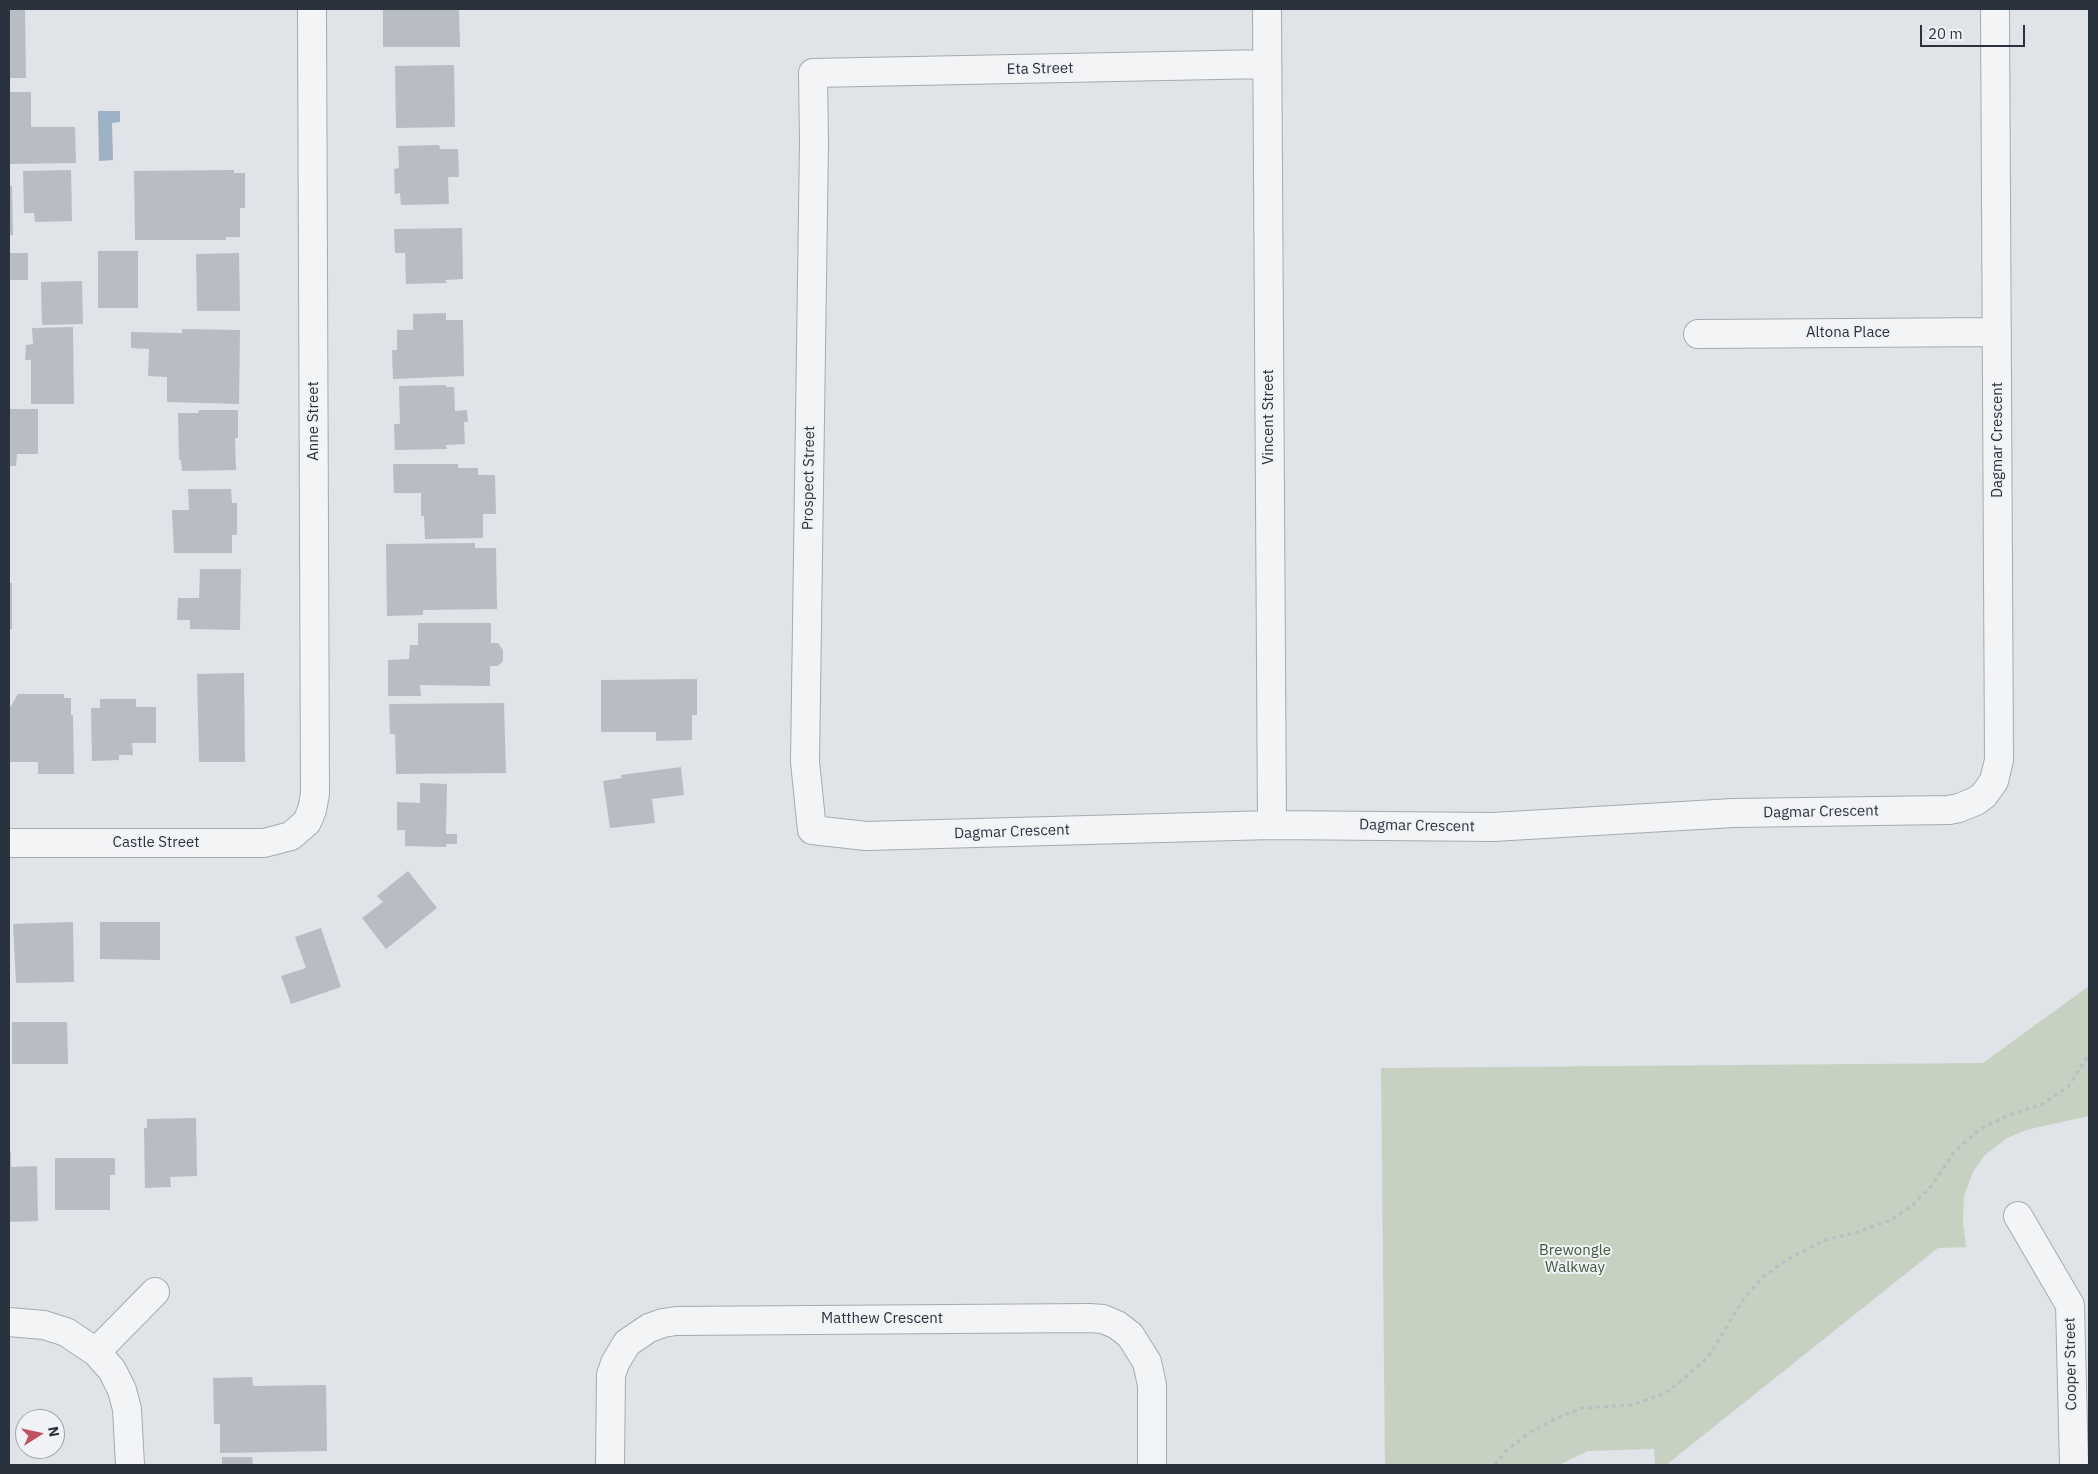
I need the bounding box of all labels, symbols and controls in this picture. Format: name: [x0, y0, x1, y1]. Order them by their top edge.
scale bar: [1923, 15, 2028, 47]
text: 20 m: [1928, 24, 1963, 43]
street label: Eta Street: [1006, 59, 1074, 79]
street label: Altona Place: [1806, 324, 1890, 342]
street label: Vincent Street: [1260, 369, 1278, 465]
street label: Anne Street: [305, 381, 323, 461]
street label: Dagmar Crescent: [1989, 382, 2007, 498]
street label: Prospect Street: [799, 426, 819, 530]
street label: Dagmar Crescent: [1763, 802, 1879, 822]
street label: Dagmar Crescent: [1359, 816, 1475, 836]
street label: Dagmar Crescent: [954, 821, 1070, 843]
street label: Castle Street: [113, 834, 199, 852]
park label: Brewongle Walkway: [1539, 1242, 1611, 1277]
street label: Matthew Crescent: [821, 1310, 943, 1328]
street label: Cooper Street: [2061, 1317, 2081, 1411]
north arrow: [15, 1409, 65, 1459]
text: N: [44, 1425, 64, 1438]

